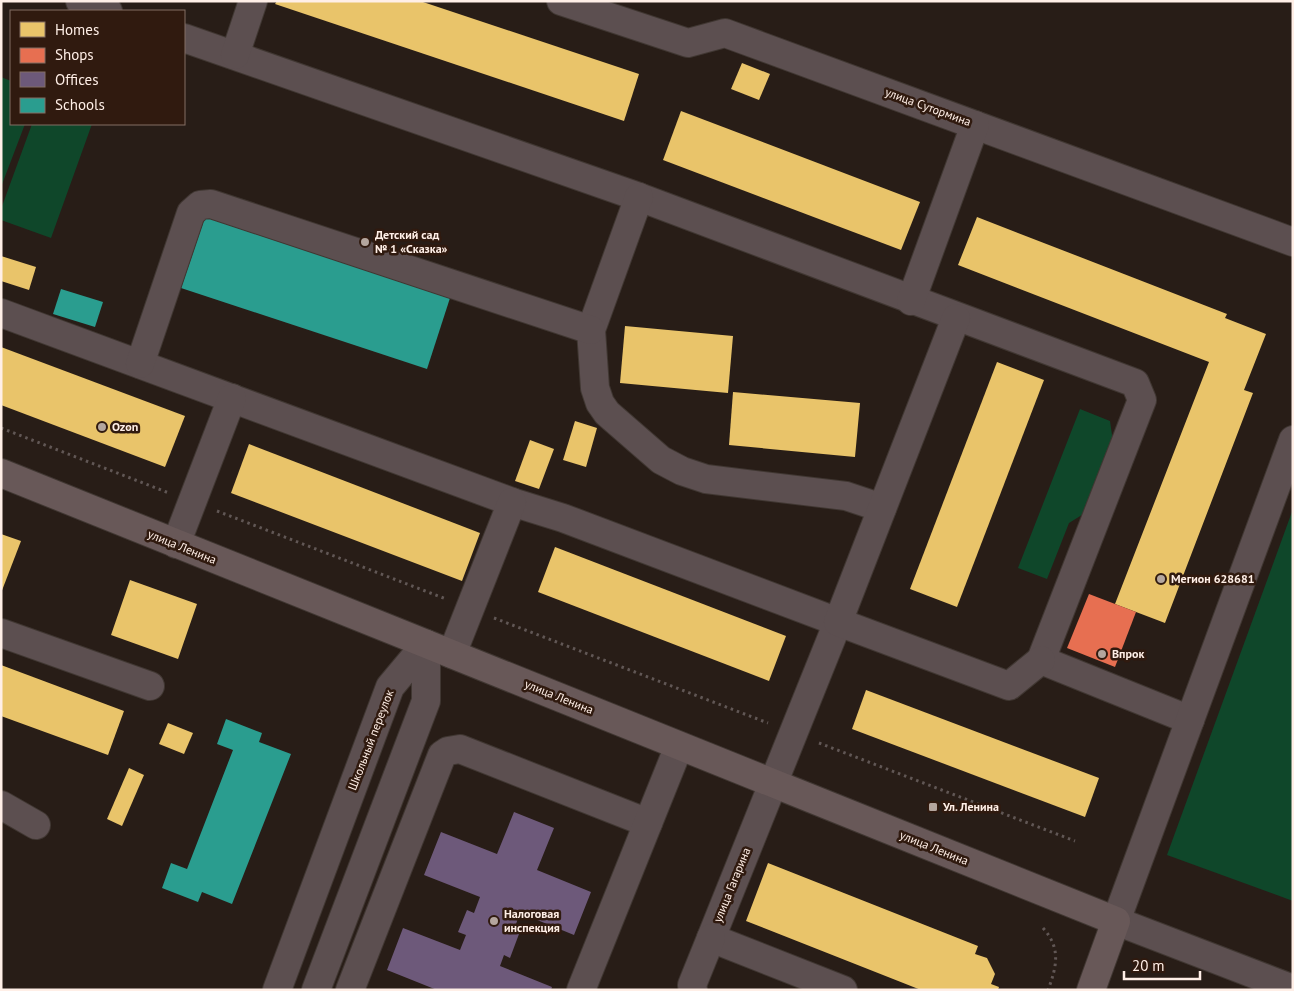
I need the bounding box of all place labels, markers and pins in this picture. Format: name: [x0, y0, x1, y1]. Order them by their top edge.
place label: Детский сад № 1 «Сказка»: [375, 227, 448, 256]
marker: Детский сад № 1 «Сказка»: [359, 236, 371, 248]
place label: Ozon: [112, 419, 138, 434]
marker: Ozon: [96, 421, 108, 433]
place label: Мегион 628681: [1171, 571, 1255, 586]
marker: Мегион 628681: [1155, 573, 1167, 585]
place label: Впрок: [1112, 646, 1144, 661]
marker: Впрок: [1096, 648, 1108, 660]
place label: Ул. Ленина: [942, 799, 999, 814]
marker: Ул. Ленина: [927, 801, 939, 813]
place label: Налоговая инспекция: [504, 906, 560, 935]
marker: Налоговая инспекция: [488, 915, 500, 927]

